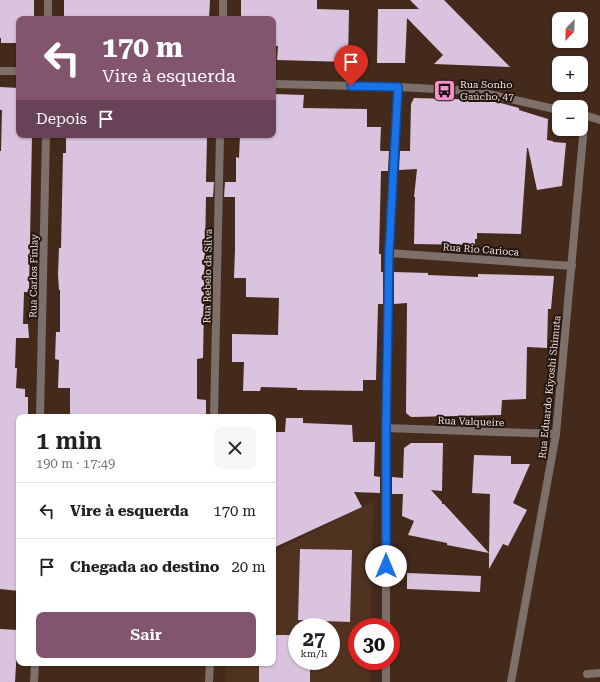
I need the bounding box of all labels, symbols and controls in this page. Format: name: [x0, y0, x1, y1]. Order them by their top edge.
north arrow: [552, 12, 588, 48]
map controls: [552, 12, 588, 136]
text: 170 m: [102, 31, 183, 64]
icon: left: [36, 32, 88, 84]
pin: [334, 45, 368, 86]
icon: arrive: [340, 51, 362, 73]
button: +: [552, 56, 588, 92]
text: Vire à esquerda: [102, 65, 236, 86]
bus stop icon: Rua Sonho Gaúcho, 47: [431, 77, 457, 103]
place label: Rua Sonho Gaúcho, 47: [460, 79, 514, 102]
button: −: [552, 100, 588, 136]
icon: arrive: [95, 108, 117, 130]
text: Depois: [36, 110, 87, 128]
street label: Rua Rebelo da Silva: [201, 228, 214, 323]
street label: Rua Carlos Finlay: [27, 234, 40, 318]
street label: Rua Rio Carioca: [442, 241, 520, 258]
street label: Rua Eduardo Kiyoshi Shimuta: [536, 314, 563, 459]
street label: Rua Valqueire: [438, 415, 505, 428]
text: 1 min: [36, 427, 102, 455]
button: close: [214, 427, 256, 469]
text: 190 m · 17:49: [36, 456, 115, 471]
icon: left: [36, 500, 58, 522]
text: Vire à esquerda: [70, 502, 189, 520]
text: 170 m: [213, 502, 256, 520]
position arrow: [365, 545, 407, 587]
icon: arrive: [36, 556, 58, 578]
text: Chegada ao destino: [70, 558, 219, 576]
text: 20 m: [231, 558, 266, 576]
button: Sair: [36, 612, 256, 658]
speed limit sign: 30: [348, 618, 400, 670]
text: 27: [303, 627, 325, 651]
text: km/h: [301, 648, 327, 659]

